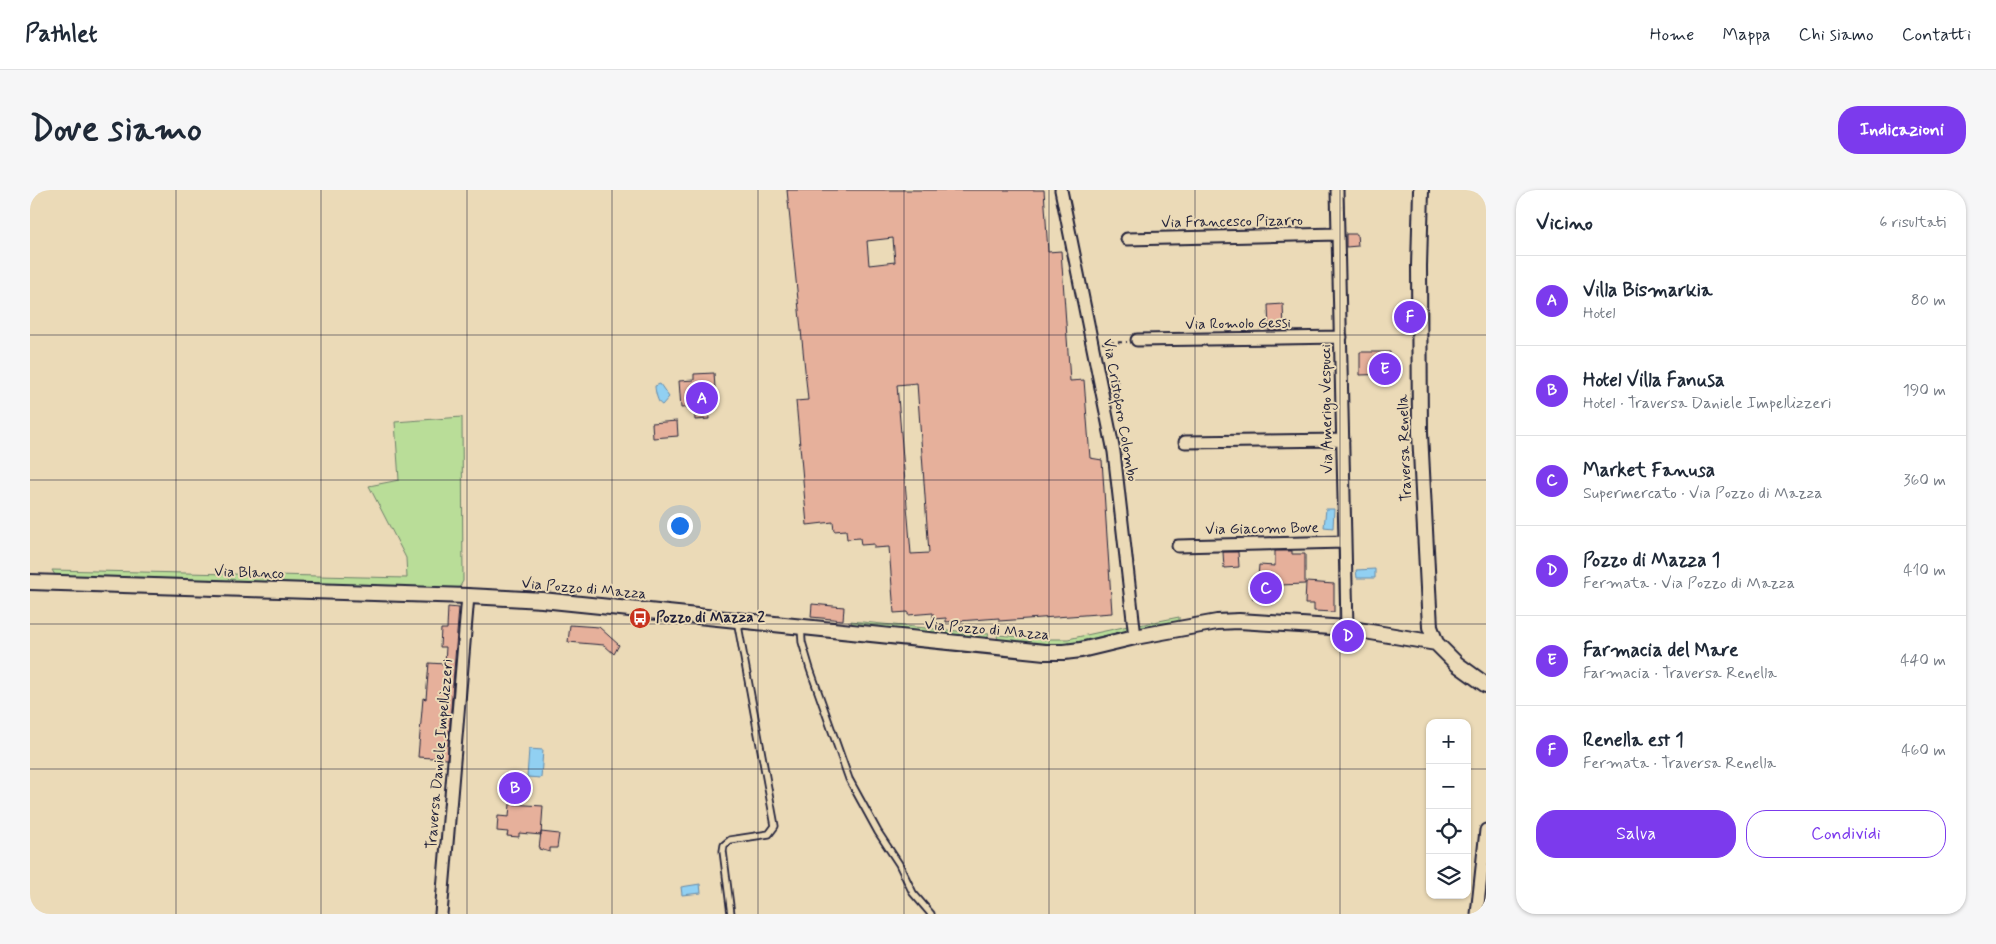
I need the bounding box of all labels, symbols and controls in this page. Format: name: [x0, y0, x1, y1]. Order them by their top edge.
text: Pathlet: [25, 19, 97, 50]
text: Home: [1650, 23, 1694, 47]
text: Mappa: [1722, 23, 1771, 47]
text: Chi siamo: [1799, 23, 1874, 47]
text: Contatti: [1902, 23, 1971, 47]
button: Indicazioni: [1838, 106, 1966, 154]
text: Dove siamo: [30, 107, 202, 153]
text: Vicino: [1536, 209, 1593, 237]
street label: Via Francesco Pizarro: [1161, 211, 1303, 233]
text: 6 risultati: [1879, 212, 1946, 233]
text: Villa Bismarkia: [1583, 278, 1712, 303]
text: A: [1547, 290, 1557, 311]
text: 80 m: [1911, 290, 1946, 311]
pin: F: [1394, 298, 1426, 336]
text: Hotel: [1583, 303, 1616, 324]
street label: Via Romolo Gessi: [1185, 313, 1291, 335]
street label: Via Cristoforo Colombo: [1096, 337, 1142, 483]
street label: Via Amerigo Vespucci: [1316, 344, 1339, 474]
pin: E: [1369, 350, 1401, 388]
text: Hotel Villa Fanusa: [1583, 368, 1725, 393]
pin: A: [686, 379, 718, 417]
text: B: [1547, 380, 1557, 401]
text: 190 m: [1903, 380, 1946, 401]
street label: Traversa Renella: [1393, 393, 1417, 502]
text: Hotel · Traversa Daniele Impellizzeri: [1583, 393, 1831, 414]
text: Market Fanusa: [1583, 458, 1715, 483]
text: C: [1546, 470, 1558, 491]
text: 360 m: [1903, 470, 1946, 491]
text: Supermercato · Via Pozzo di Mazza: [1583, 483, 1823, 504]
your location: [667, 513, 693, 539]
street label: Via Giacomo Bove: [1205, 518, 1319, 540]
text: Pozzo di Mazza 1: [1583, 548, 1720, 573]
text: D: [1546, 560, 1558, 581]
text: 410 m: [1903, 560, 1946, 581]
street label: Via Blanco: [214, 562, 284, 584]
pin: C: [1250, 569, 1282, 607]
text: Fermata · Via Pozzo di Mazza: [1583, 573, 1795, 594]
street label: Via Pozzo di Mazza: [521, 574, 648, 604]
bus stop icon: Pozzo di Mazza 2: [628, 606, 652, 630]
place label: Pozzo di Mazza 2: [656, 608, 766, 628]
street label: Via Pozzo di Mazza: [924, 615, 1051, 645]
pin: D: [1332, 617, 1364, 655]
text: Farmacia del Mare: [1583, 638, 1738, 663]
text: E: [1547, 650, 1557, 671]
text: 440 m: [1900, 650, 1946, 671]
street label: Traversa Daniele Impellizzeri: [422, 658, 458, 850]
text: Farmacia · Traversa Renella: [1583, 663, 1777, 684]
map controls: [1426, 719, 1471, 899]
button: +: [1426, 719, 1471, 764]
text: Renella est 1: [1583, 728, 1684, 753]
text: F: [1548, 740, 1556, 761]
text: 460 m: [1901, 740, 1946, 761]
text: Fermata · Traversa Renella: [1583, 753, 1776, 774]
button: −: [1426, 764, 1471, 809]
pin: B: [499, 769, 531, 807]
button: locate: [1426, 809, 1471, 854]
button: Salva: [1536, 810, 1736, 858]
button: Condividi: [1746, 810, 1946, 858]
button: layers: [1426, 854, 1471, 899]

